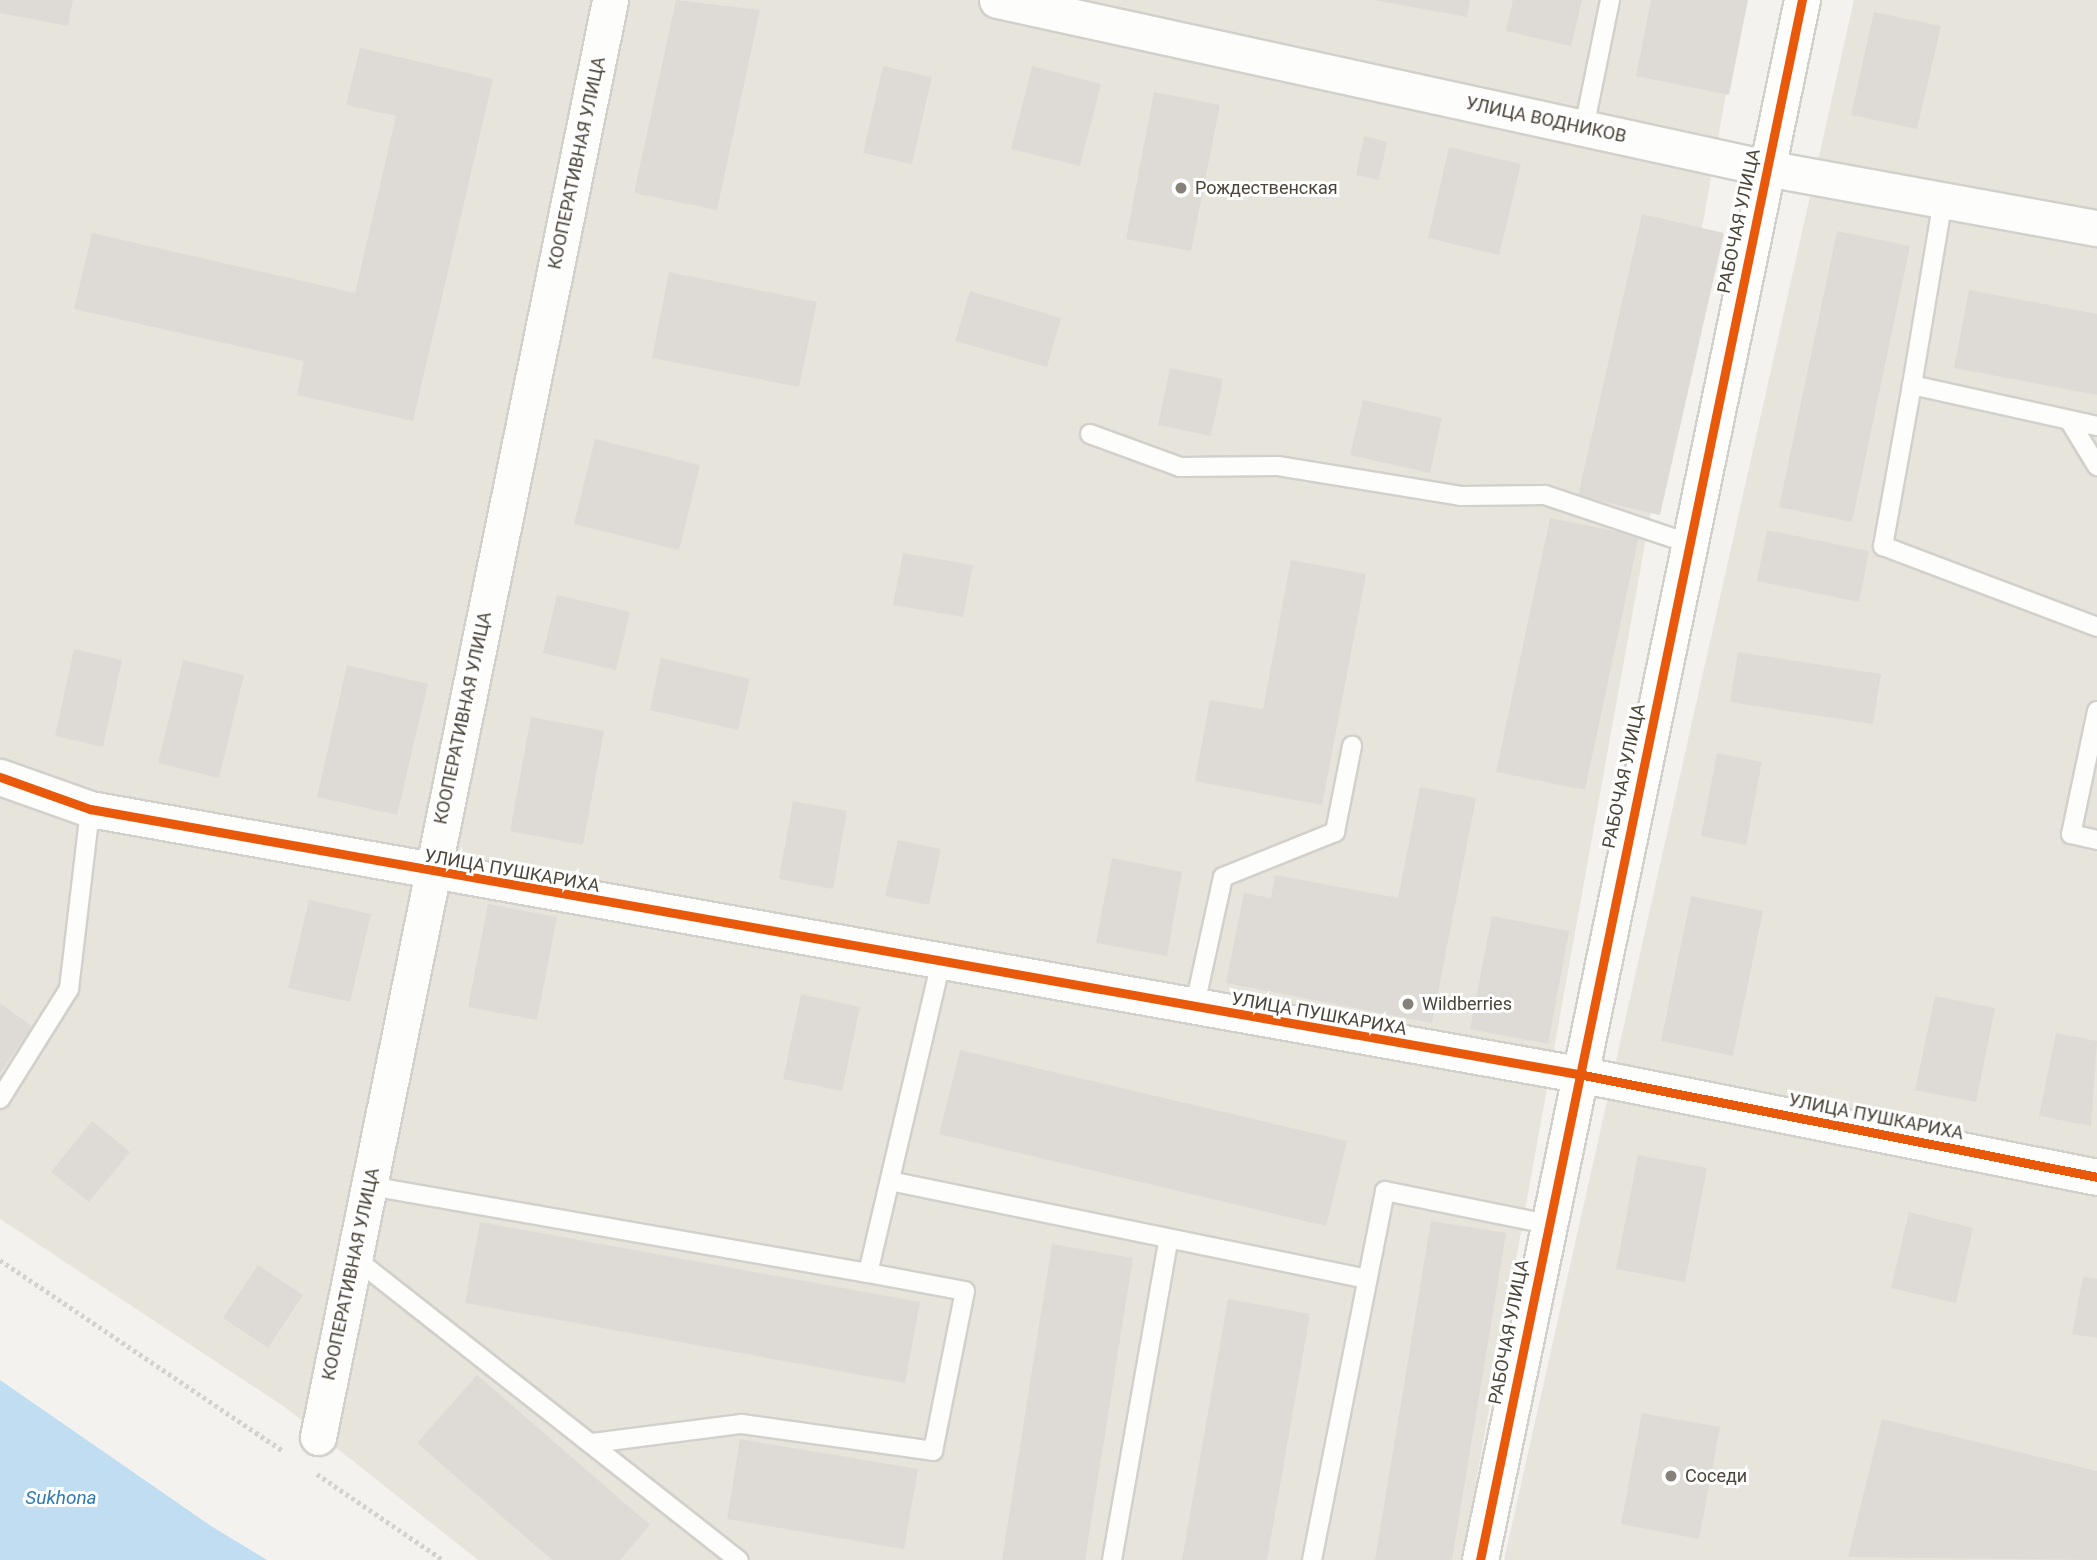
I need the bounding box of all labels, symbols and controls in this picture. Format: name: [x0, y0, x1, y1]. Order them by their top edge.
street label: КООПЕРАТИВНАЯ УЛИЦА: [544, 55, 610, 271]
street label: УЛИЦА ВОДНИКОВ: [1464, 92, 1628, 148]
street label: РАБОЧАЯ УЛИЦА: [1713, 147, 1765, 295]
place label: Рождественская: [1195, 177, 1338, 199]
marker: Рождественская: [1173, 180, 1189, 196]
street label: КООПЕРАТИВНАЯ УЛИЦА: [430, 610, 496, 826]
street label: РАБОЧАЯ УЛИЦА: [1598, 702, 1650, 850]
street label: УЛИЦА ПУШКАРИХА: [423, 845, 601, 897]
street label: УЛИЦА ПУШКАРИХА: [1230, 988, 1408, 1040]
place label: Wildberries: [1422, 993, 1512, 1015]
marker: Wildberries: [1400, 996, 1416, 1012]
street label: УЛИЦА ПУШКАРИХА: [1787, 1089, 1965, 1145]
street label: КООПЕРАТИВНАЯ УЛИЦА: [318, 1166, 384, 1382]
street label: РАБОЧАЯ УЛИЦА: [1484, 1258, 1534, 1406]
place label: Соседи: [1685, 1465, 1747, 1487]
marker: Соседи: [1663, 1468, 1679, 1484]
water label: Sukhona: [25, 1487, 97, 1509]

